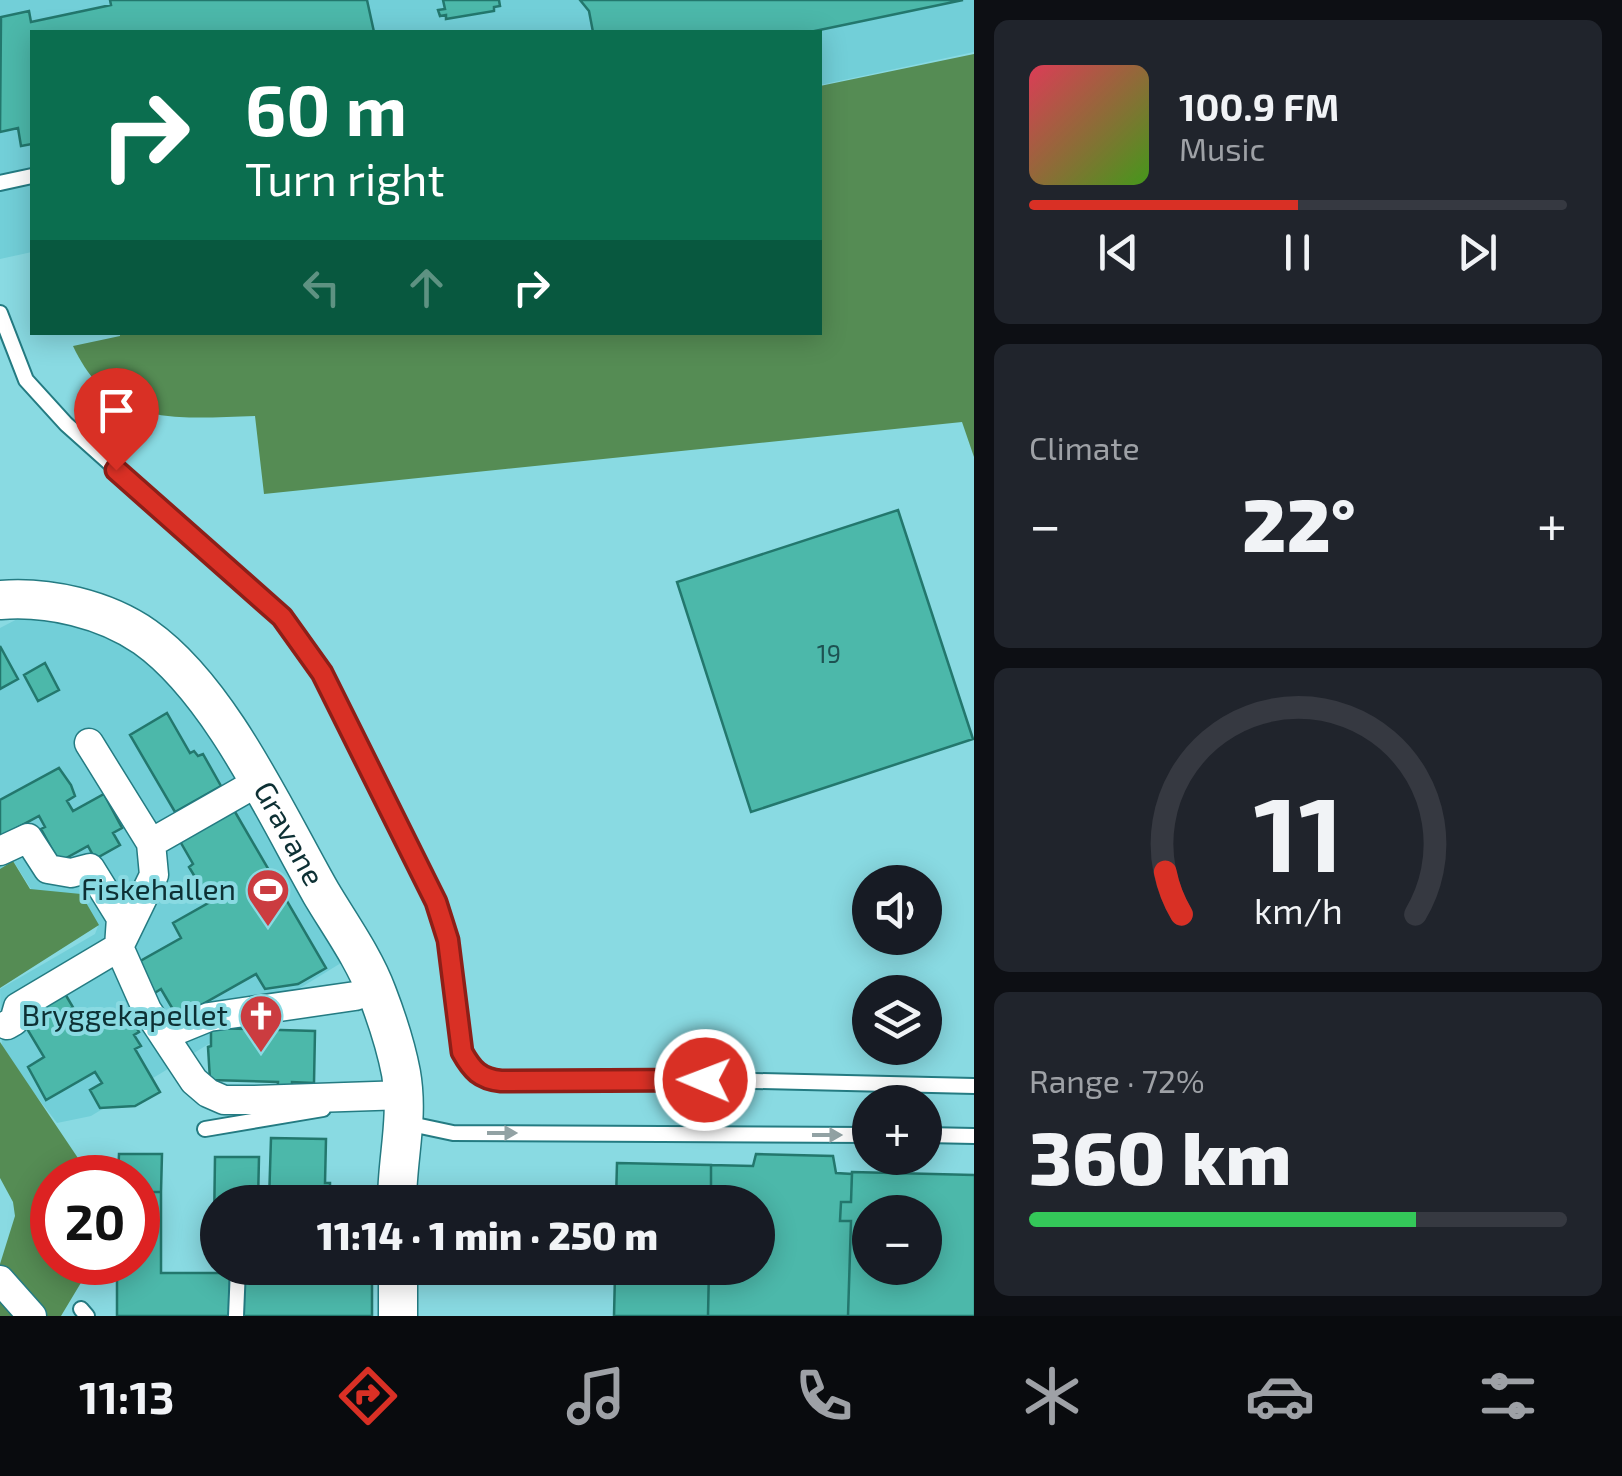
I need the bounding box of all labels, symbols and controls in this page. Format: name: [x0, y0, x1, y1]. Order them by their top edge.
text: 60 m: [245, 66, 407, 150]
icon: right: [80, 70, 210, 200]
text: 100.9 FM: [1179, 83, 1339, 129]
text: Music: [1179, 129, 1265, 167]
text: Turn right: [245, 151, 445, 205]
icon: previous: [1091, 225, 1146, 280]
icon: pause: [1270, 225, 1325, 280]
icon: next: [1450, 225, 1505, 280]
icon: left: [294, 260, 349, 315]
icon: ahead: [399, 260, 454, 315]
icon: right: [504, 260, 559, 315]
pin: [74, 368, 159, 471]
icon: arrive: [89, 383, 144, 438]
text: Climate: [1029, 428, 1140, 466]
text: 22°: [1242, 477, 1356, 567]
text: −: [1029, 490, 1061, 556]
text: +: [1537, 490, 1567, 556]
house number: 19: [817, 638, 841, 668]
text: 11: [1253, 768, 1343, 893]
street label: Gravane: [247, 774, 333, 891]
map controls: [852, 865, 942, 1285]
button: sound: [852, 865, 942, 955]
sports icon: Fiskehallen: [245, 867, 291, 928]
place label: Fiskehallen: [81, 870, 236, 906]
text: km/h: [1254, 888, 1342, 931]
button: layers: [852, 975, 942, 1065]
church icon: Bryggekapellet: [238, 993, 284, 1054]
place label: Bryggekapellet: [22, 996, 228, 1032]
position arrow: [653, 1028, 757, 1132]
text: Range · 72%: [1029, 1061, 1205, 1099]
button: +: [852, 1085, 942, 1175]
text: 360 km: [1029, 1110, 1292, 1200]
one-way arrow: [486, 1125, 518, 1141]
one-way arrow: [811, 1127, 843, 1143]
speed limit sign: 20: [30, 1155, 160, 1285]
button: −: [852, 1195, 942, 1285]
text: 11:14 · 1 min · 250 m: [317, 1212, 658, 1258]
icon: directions: [333, 1361, 403, 1431]
icon: music: [561, 1361, 631, 1431]
icon: phone: [789, 1361, 859, 1431]
icon: climate: [1017, 1361, 1087, 1431]
icon: car: [1245, 1361, 1315, 1431]
icon: filters: [1473, 1361, 1543, 1431]
text: 11:13: [79, 1369, 174, 1423]

